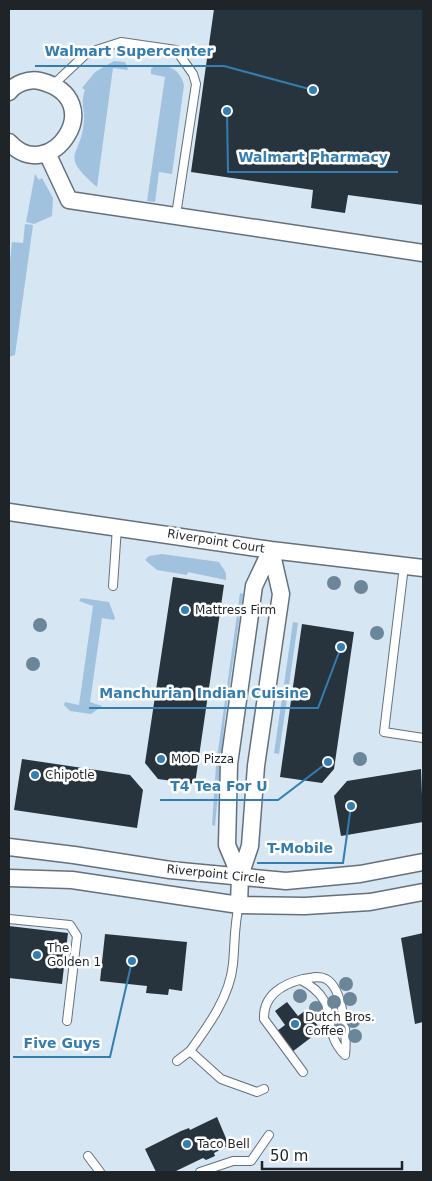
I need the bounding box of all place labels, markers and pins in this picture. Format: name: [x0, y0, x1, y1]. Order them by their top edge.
callout: Walmart Supercenter: [35, 37, 224, 66]
callout: Walmart Pharmacy: [228, 143, 398, 172]
place label: Mattress Firm: [195, 603, 276, 617]
marker: Mattress Firm: [179, 604, 191, 616]
callout: Manchurian Indian Cuisine: [89, 679, 318, 708]
place label: MOD Pizza: [171, 752, 234, 766]
marker: MOD Pizza: [155, 753, 167, 765]
place label: Chipotle: [45, 768, 95, 782]
marker: Chipotle: [29, 769, 41, 781]
callout: T4 Tea For U: [160, 771, 278, 800]
callout: T-Mobile: [257, 834, 343, 863]
place label: The Golden 1: [46, 941, 101, 969]
marker: The Golden 1: [31, 949, 43, 961]
place label: Dutch Bros. Coffee: [305, 1010, 375, 1038]
marker: Dutch Bros. Coffee: [289, 1018, 301, 1030]
callout: Five Guys: [13, 1028, 110, 1057]
place label: Taco Bell: [196, 1137, 250, 1151]
marker: Taco Bell: [181, 1138, 193, 1150]

